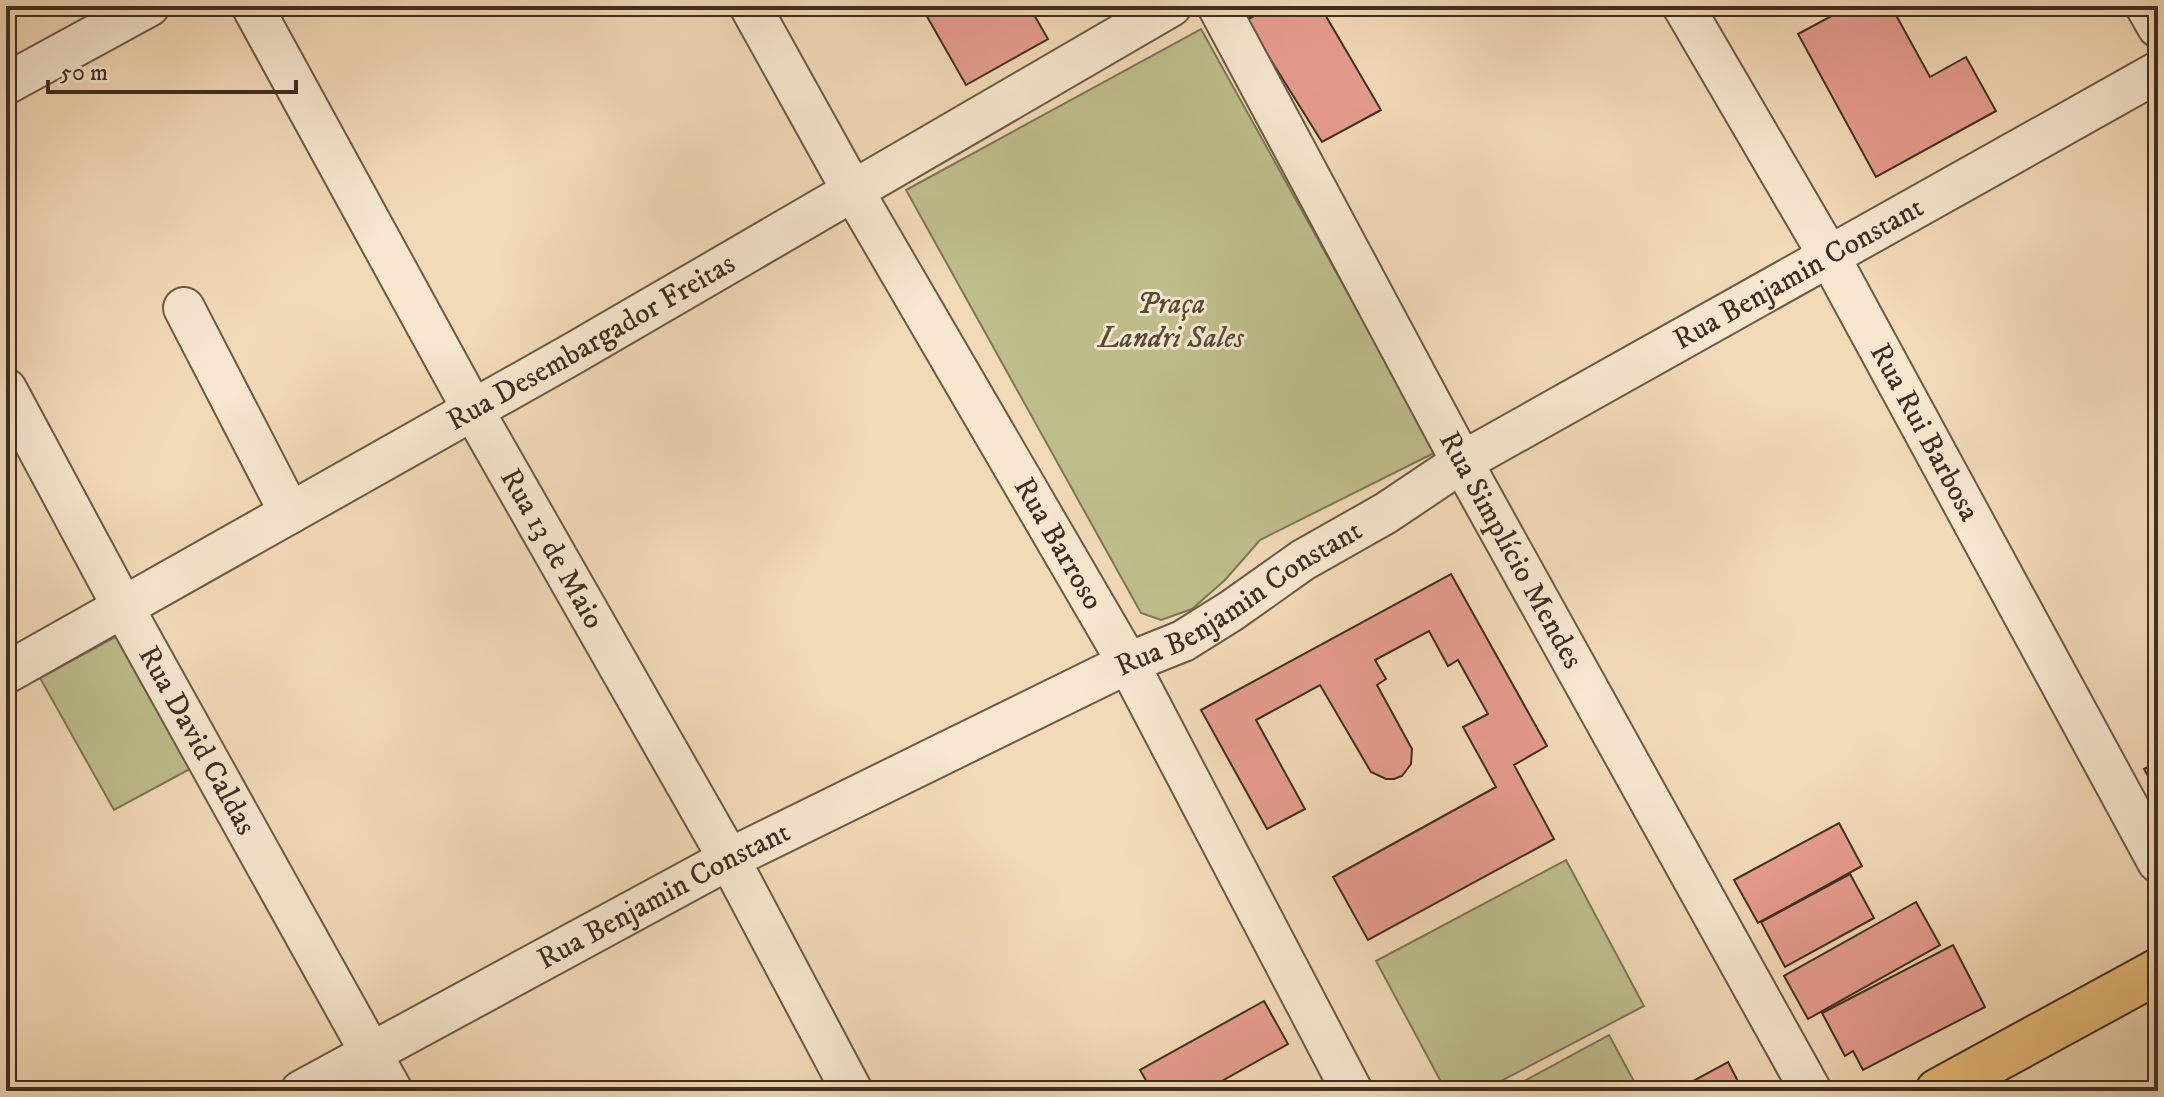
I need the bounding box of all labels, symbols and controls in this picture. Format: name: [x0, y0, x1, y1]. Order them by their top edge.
scale bar: [48, 44, 296, 94]
text: 50 m: [60, 58, 108, 88]
street label: Rua Benjamin Constant: [1667, 189, 1930, 358]
street label: Rua Desembargador Freitas: [440, 245, 742, 439]
park label: Praça Landri Sales: [1096, 286, 1245, 357]
street label: Rua Rui Barbosa: [1861, 337, 1988, 528]
street label: Rua Simplício Mendes: [1431, 425, 1591, 675]
street label: Rua 13 de Maio: [492, 462, 612, 635]
street label: Rua Barroso: [1006, 471, 1112, 617]
street label: Rua Benjamin Constant: [1109, 512, 1369, 685]
street label: Rua David Caldas: [130, 639, 264, 841]
street label: Rua Benjamin Constant: [531, 813, 796, 978]

